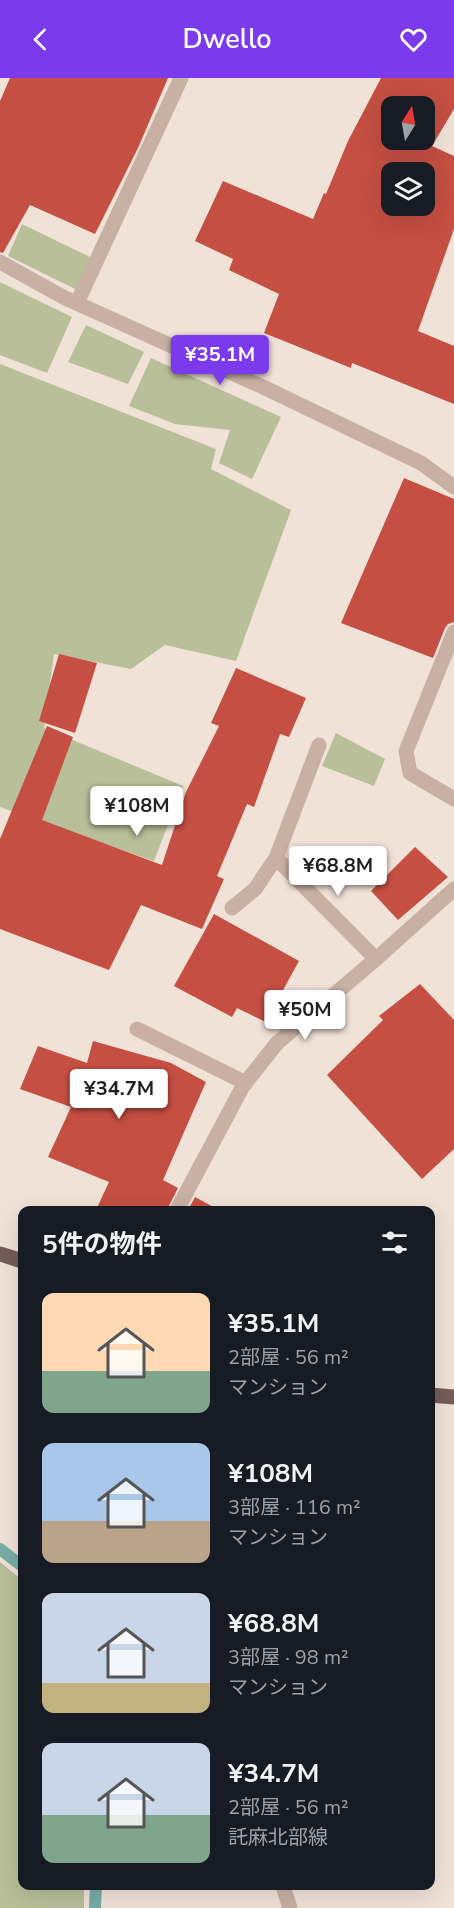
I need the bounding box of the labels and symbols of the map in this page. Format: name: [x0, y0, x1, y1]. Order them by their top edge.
north arrow: [381, 96, 435, 150]
pin: ¥35.1M: [171, 335, 269, 386]
pin: ¥108M: [95, 786, 179, 837]
pin: ¥68.8M: [289, 846, 387, 897]
pin: ¥50M: [269, 990, 341, 1041]
pin: ¥34.7M: [70, 1069, 168, 1120]

